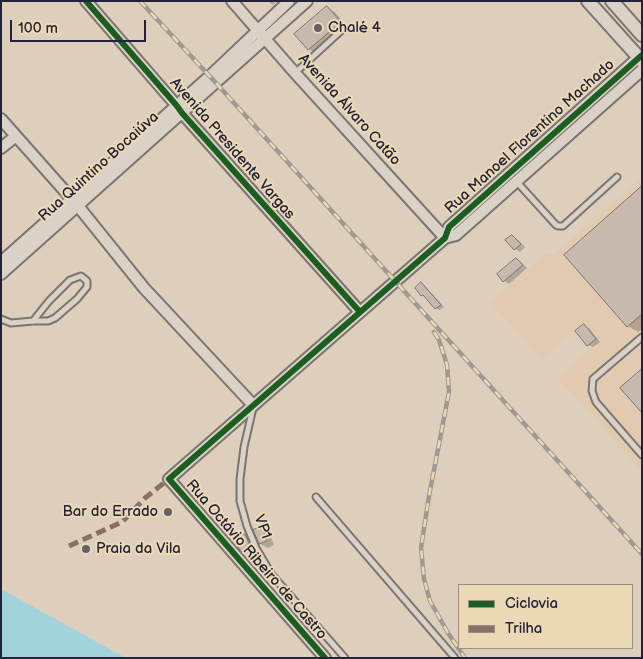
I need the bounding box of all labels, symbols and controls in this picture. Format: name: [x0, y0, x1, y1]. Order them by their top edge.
scale bar: [12, 10, 149, 42]
text: 100 m: [18, 19, 58, 38]
place label: Chalé 4: [328, 19, 381, 37]
marker: Chalé 4: [312, 22, 324, 34]
street label: Avenida Álvaro Catão: [294, 50, 404, 170]
street label: Rua Manoel Florentino Machado: [442, 56, 618, 218]
street label: Avenida Presidente Vargas: [166, 75, 298, 223]
street label: Rua Quintino Bocaiúva: [35, 108, 163, 226]
street label: Rua Octávio Ribeiro de Castro: [182, 476, 330, 644]
place label: Bar do Errado: [63, 503, 158, 521]
marker: Bar do Errado: [162, 506, 174, 518]
street label: VP1: [249, 512, 275, 542]
place label: Praia da Vila: [96, 540, 181, 558]
marker: Praia da Vila: [80, 543, 92, 555]
legend: [458, 584, 633, 649]
text: Ciclovia: [505, 594, 558, 613]
text: Trilha: [505, 619, 542, 638]

